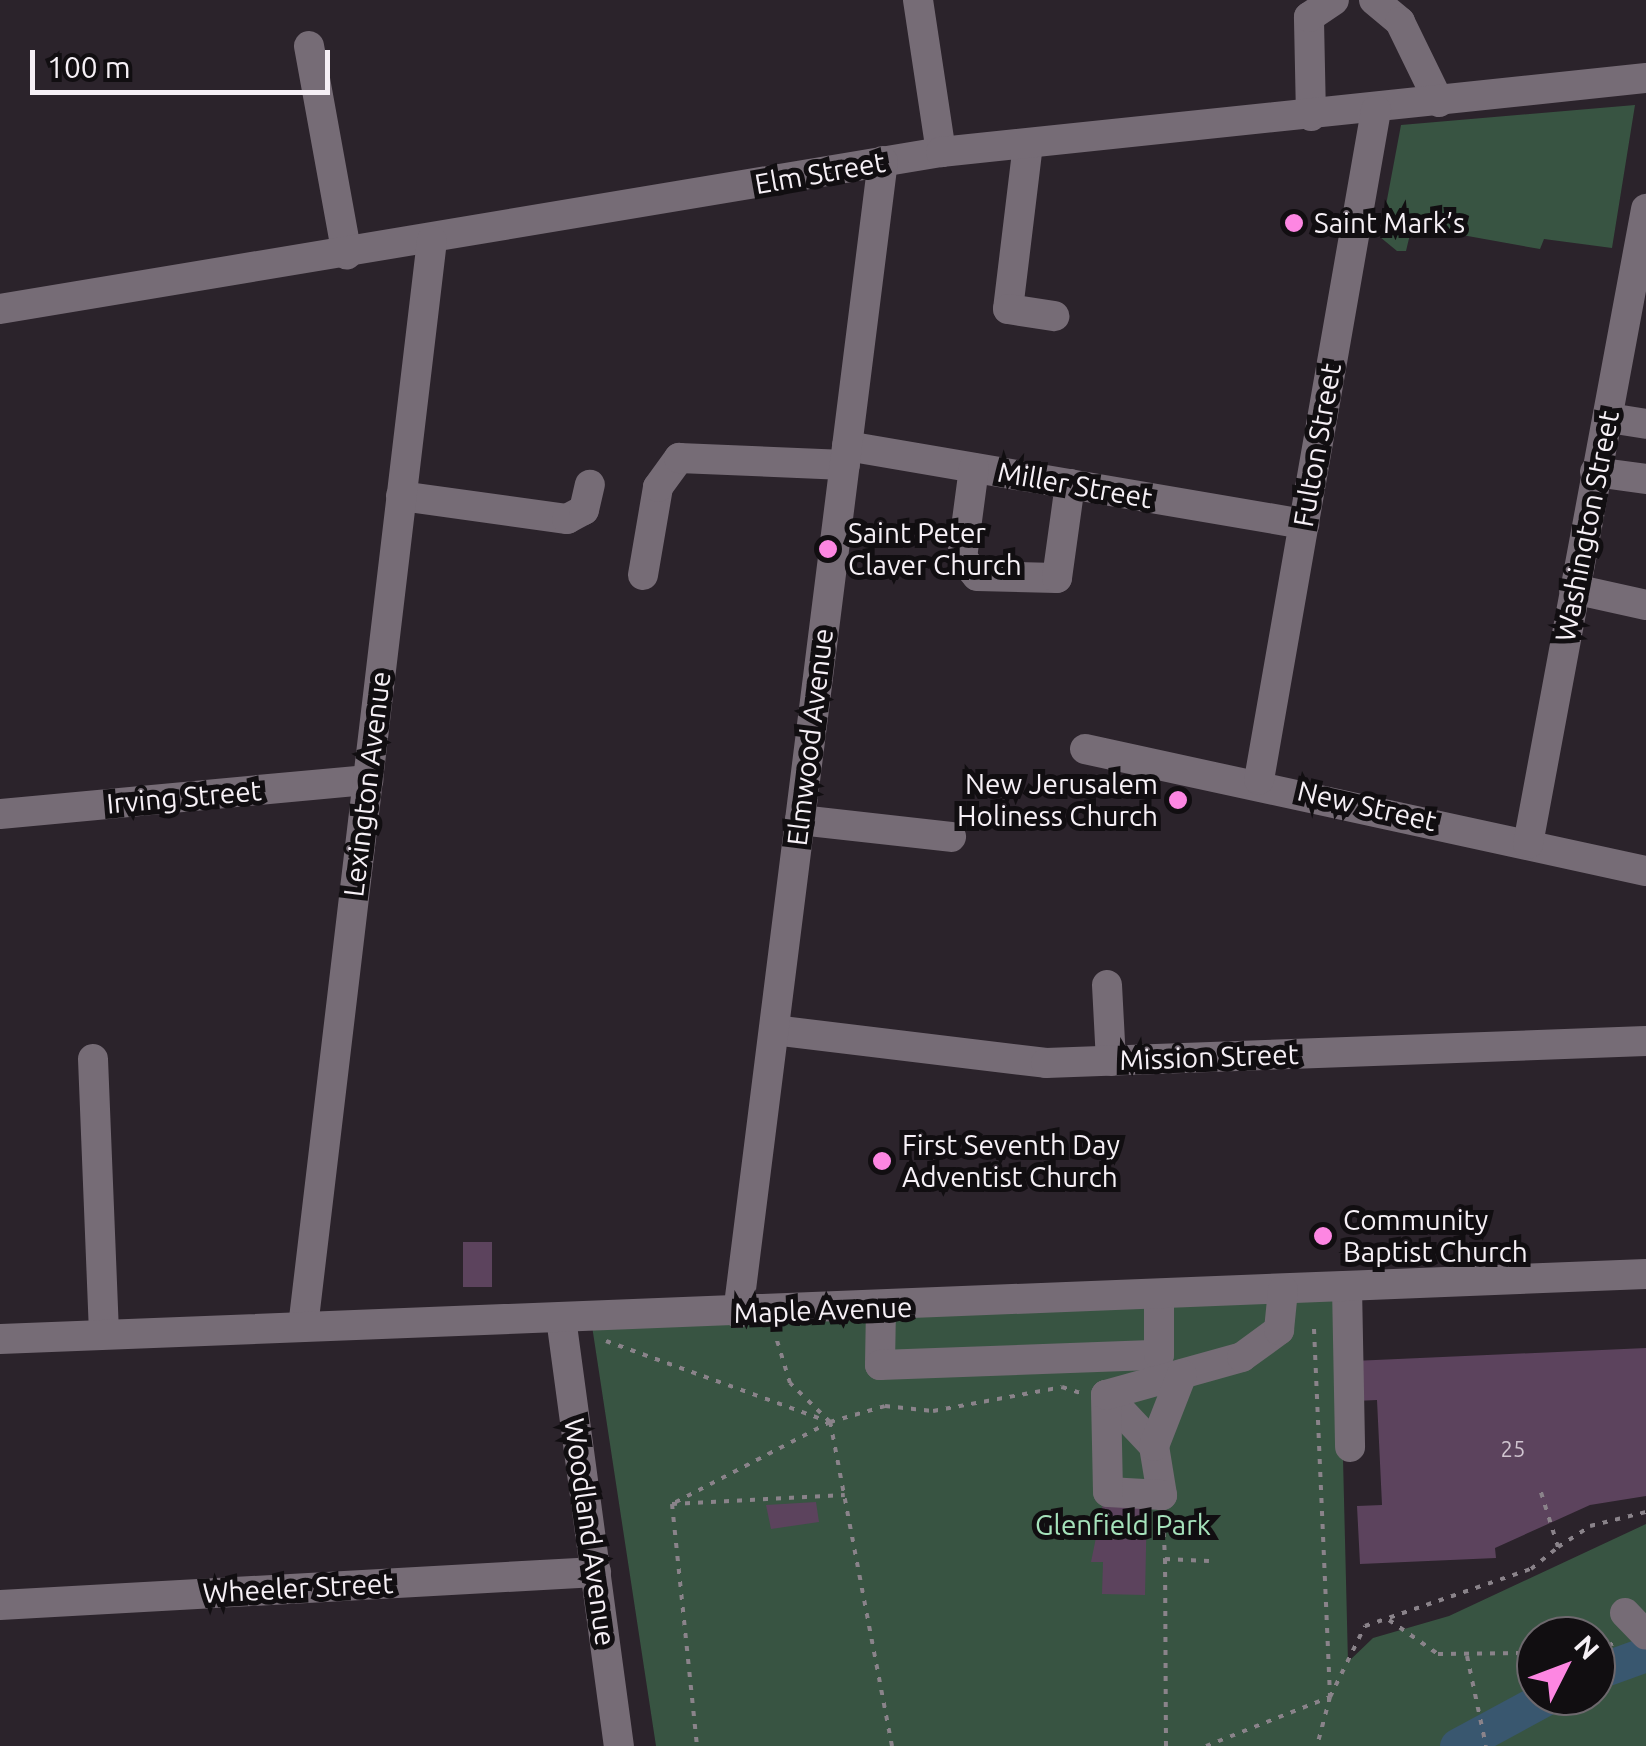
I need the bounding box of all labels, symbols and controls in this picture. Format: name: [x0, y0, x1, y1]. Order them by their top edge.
scale bar: [35, 30, 335, 92]
text: 100 m: [47, 50, 131, 84]
street label: Elm Street: [752, 145, 888, 201]
place label: Saint Mark’s: [1314, 206, 1465, 240]
marker: Saint Mark’s: [1283, 212, 1305, 234]
street label: Fulton Street: [1286, 361, 1348, 529]
street label: Washington Street: [1548, 408, 1626, 644]
street label: Miller Street: [995, 455, 1155, 515]
place label: Saint Peter Claver Church: [848, 516, 1022, 582]
marker: Saint Peter Claver Church: [817, 538, 839, 560]
street label: Elmwood Avenue: [780, 626, 840, 848]
street label: Lexington Avenue: [337, 669, 397, 899]
place label: New Jerusalem Holiness Church: [957, 767, 1158, 833]
street label: Irving Street: [105, 773, 263, 821]
street label: New Street: [1294, 774, 1440, 838]
marker: New Jerusalem Holiness Church: [1167, 789, 1189, 811]
street label: Mission Street: [1119, 1037, 1299, 1077]
place label: First Seventh Day Adventist Church: [902, 1128, 1120, 1194]
marker: First Seventh Day Adventist Church: [871, 1150, 893, 1172]
place label: Community Baptist Church: [1343, 1203, 1528, 1269]
marker: Community Baptist Church: [1312, 1225, 1334, 1247]
street label: Maple Avenue: [733, 1290, 913, 1330]
street label: Woodland Avenue: [557, 1416, 623, 1648]
house number: 25: [1501, 1436, 1525, 1462]
park label: Glenfield Park: [1035, 1508, 1211, 1542]
street label: Wheeler Street: [202, 1566, 394, 1610]
north arrow: [1516, 1616, 1616, 1716]
text: N: [1569, 1629, 1606, 1665]

